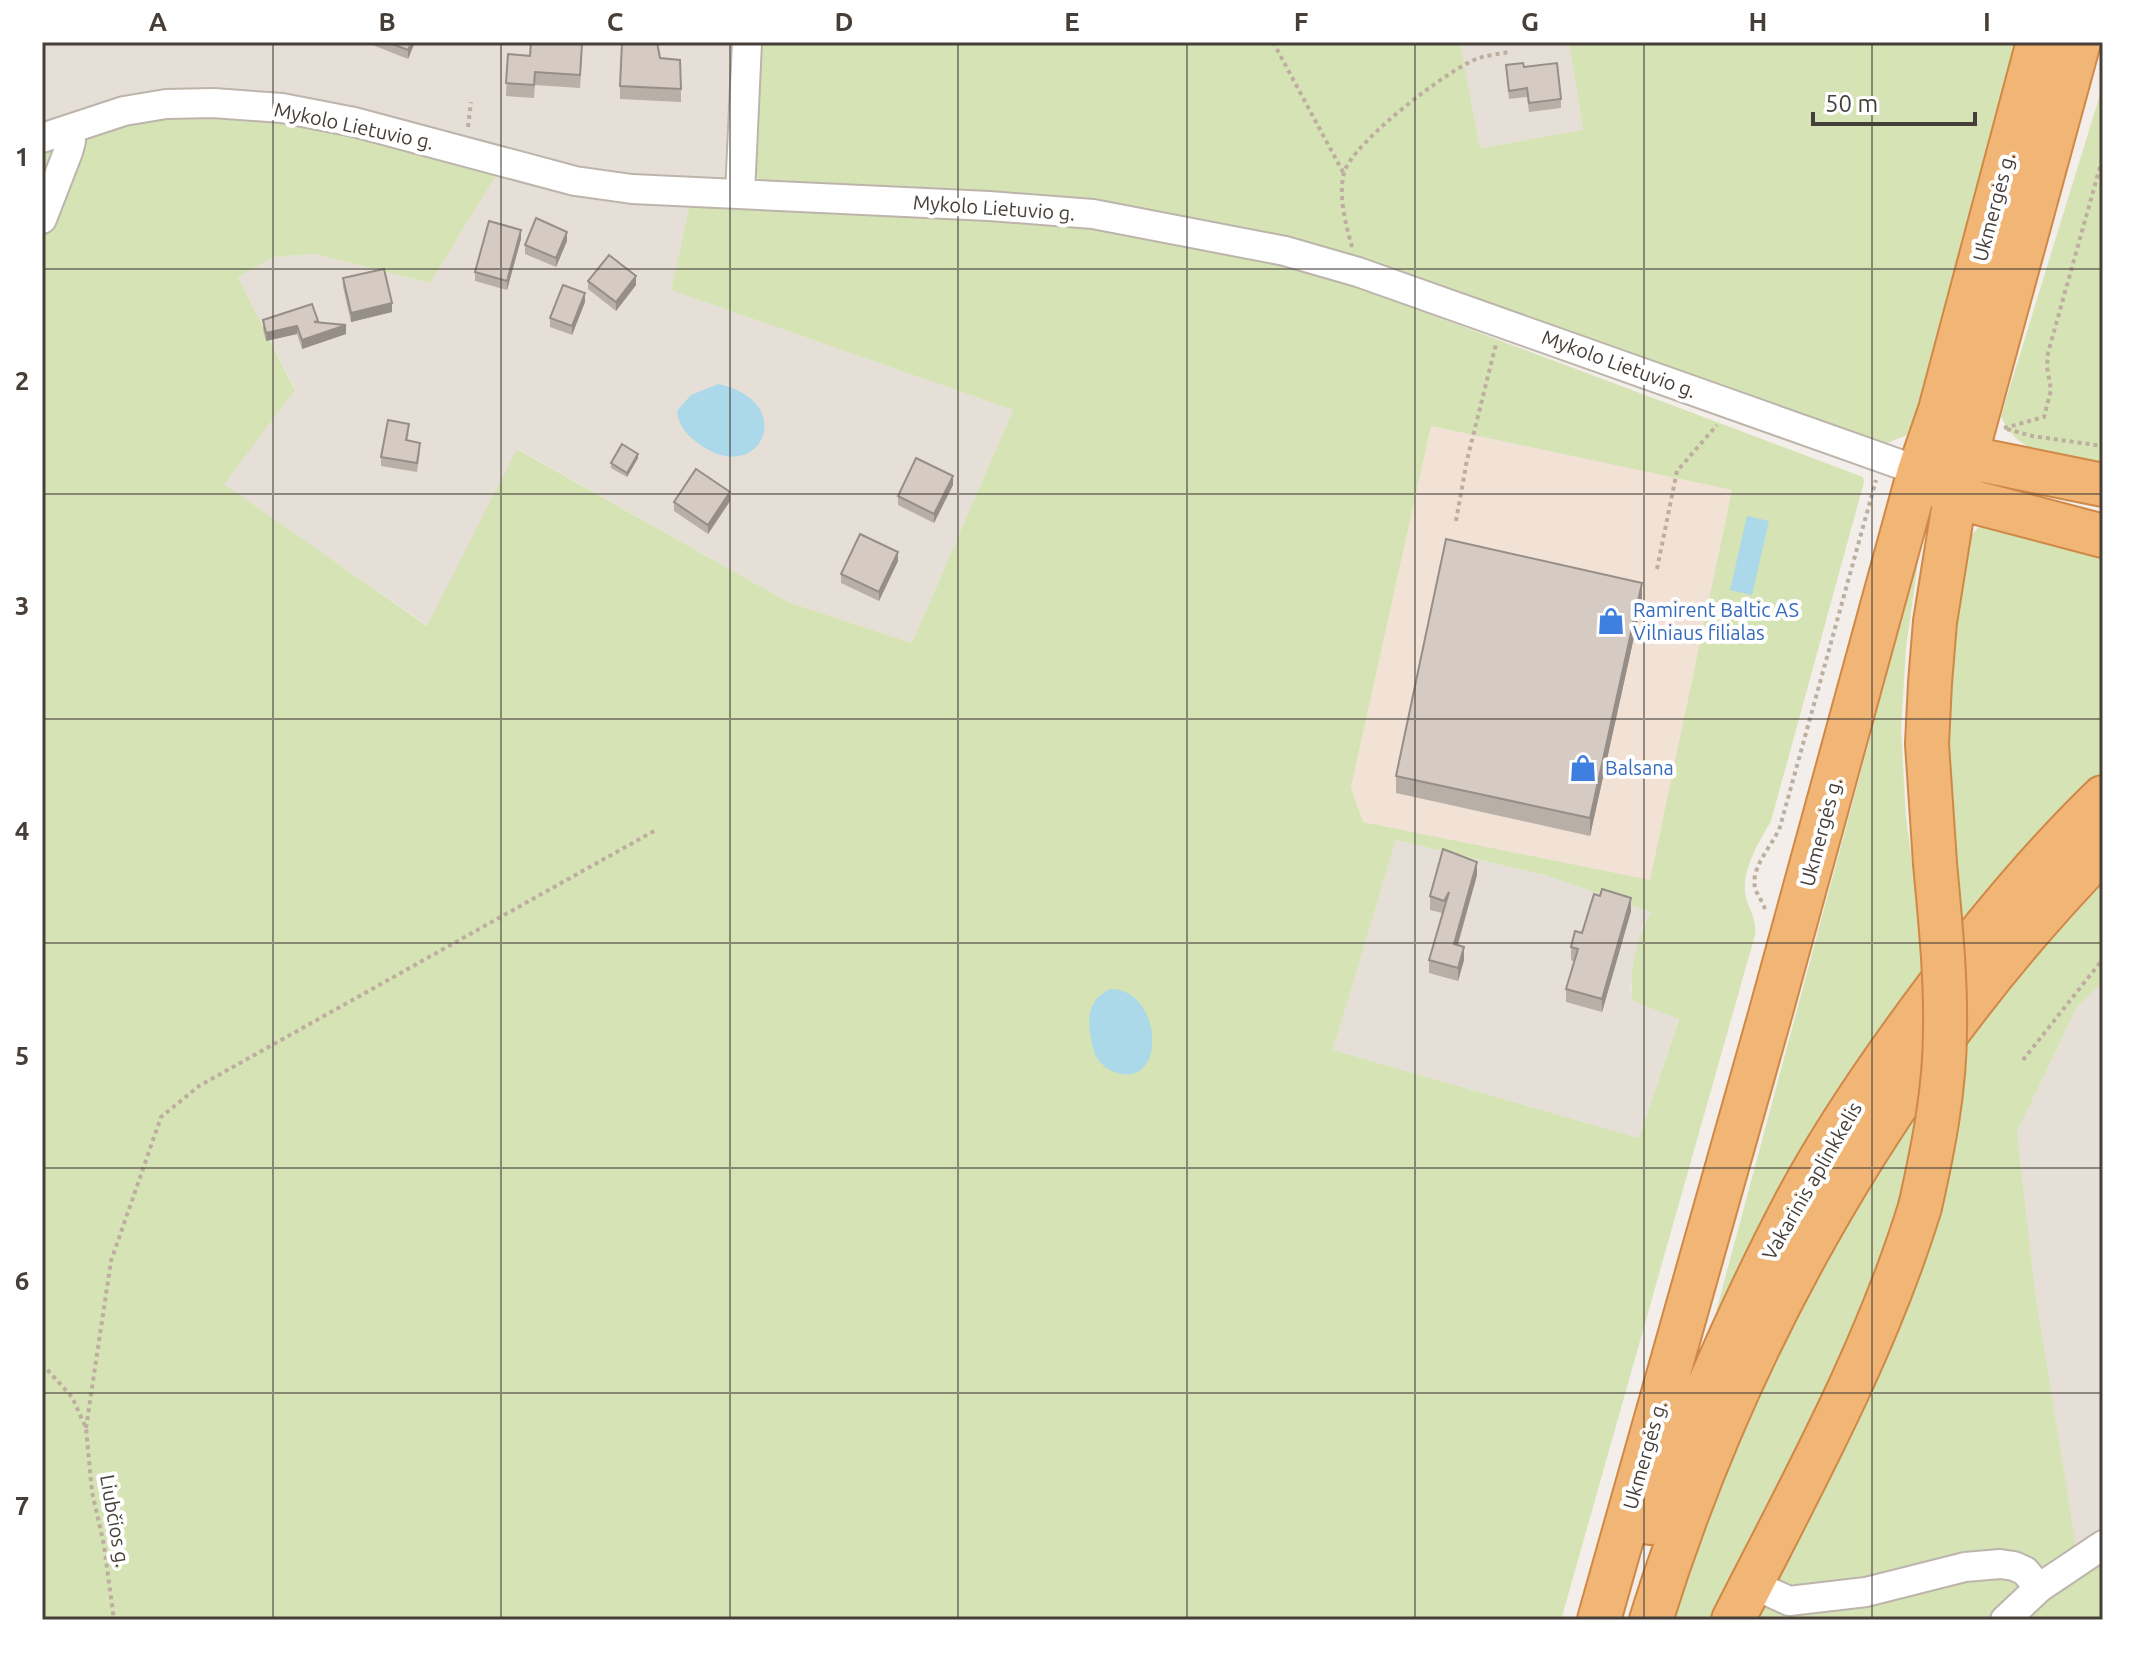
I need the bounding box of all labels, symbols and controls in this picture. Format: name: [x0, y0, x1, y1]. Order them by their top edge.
text: A: [149, 7, 168, 36]
text: B: [378, 7, 396, 36]
text: C: [607, 7, 624, 36]
text: D: [835, 7, 853, 36]
text: E: [1064, 7, 1080, 36]
text: F: [1294, 7, 1308, 36]
text: G: [1521, 7, 1539, 36]
text: H: [1749, 7, 1767, 36]
text: I: [1983, 7, 1991, 36]
scale bar: [1813, 76, 1975, 126]
text: 50 m: [1825, 90, 1878, 117]
street label: Mykolo Lietuvio g.: [272, 97, 436, 154]
text: 1: [15, 142, 29, 171]
street label: Ukmergės g.: [1968, 150, 2019, 264]
street label: Mykolo Lietuvio g.: [912, 190, 1076, 225]
street label: Mykolo Lietuvio g.: [1539, 325, 1699, 402]
text: 2: [15, 366, 29, 395]
text: 3: [15, 591, 29, 620]
place label: Ramirent Baltic AS Vilniaus filialas: [1633, 598, 1799, 644]
shop icon: Ramirent Baltic AS Vilniaus filialas: [1596, 606, 1626, 636]
shop icon: Balsana: [1568, 753, 1598, 783]
place label: Balsana: [1605, 756, 1674, 779]
street label: Ukmergės g.: [1795, 775, 1846, 889]
text: 4: [15, 816, 29, 845]
text: 5: [15, 1041, 29, 1070]
street label: Vakarinis aplinkkelis: [1757, 1098, 1866, 1264]
text: 6: [15, 1266, 29, 1295]
street label: Ukmergės g.: [1618, 1398, 1671, 1512]
street label: Liubčios g.: [96, 1473, 135, 1569]
text: 7: [15, 1491, 29, 1520]

